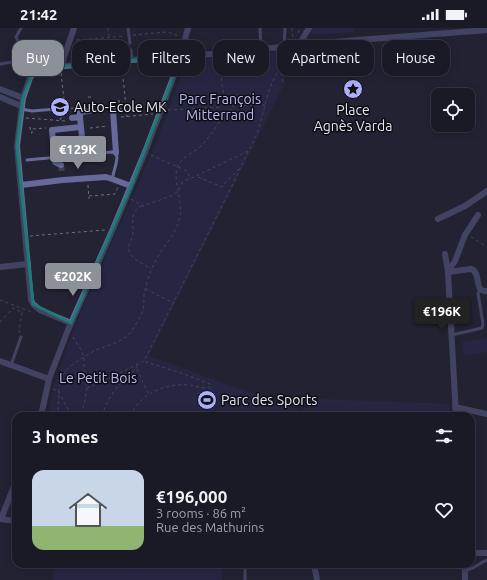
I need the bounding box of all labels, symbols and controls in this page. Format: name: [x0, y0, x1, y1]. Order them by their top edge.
text: 21:42: [20, 6, 58, 23]
chip: Buy: [12, 40, 64, 76]
chip: Rent: [72, 40, 130, 76]
chip: Filters: [138, 40, 205, 76]
chip: New: [213, 40, 269, 76]
chip: Apartment: [277, 40, 374, 76]
chip: House: [382, 40, 450, 76]
place icon: Place Agnès Varda: [342, 78, 364, 100]
map controls: [431, 88, 475, 132]
button: locate: [431, 88, 475, 132]
park label: Parc François Mitterrand: [179, 91, 261, 123]
school or university icon: Auto-Ecole MK: [49, 96, 71, 118]
place label: Auto-Ecole MK: [74, 99, 167, 115]
place label: Place Agnès Varda: [314, 102, 392, 134]
pin: €129K: [50, 136, 106, 170]
text: €129K: [59, 142, 97, 156]
pin: €202K: [45, 263, 101, 297]
text: €202K: [54, 269, 92, 283]
pin: €196K: [414, 298, 470, 332]
text: €196K: [423, 304, 461, 318]
park label: Le Petit Bois: [59, 370, 137, 386]
sports icon: Parc des Sports: [196, 389, 218, 411]
place label: Parc des Sports: [221, 392, 317, 408]
icon: filters: [433, 425, 455, 447]
text: 3 homes: [32, 427, 98, 446]
icon: home: [64, 486, 112, 534]
text: €196,000: [156, 487, 227, 506]
icon: heart: [433, 499, 455, 521]
text: 3 rooms · 86 m²: [156, 506, 246, 520]
text: Rue des Mathurins: [156, 520, 264, 534]

